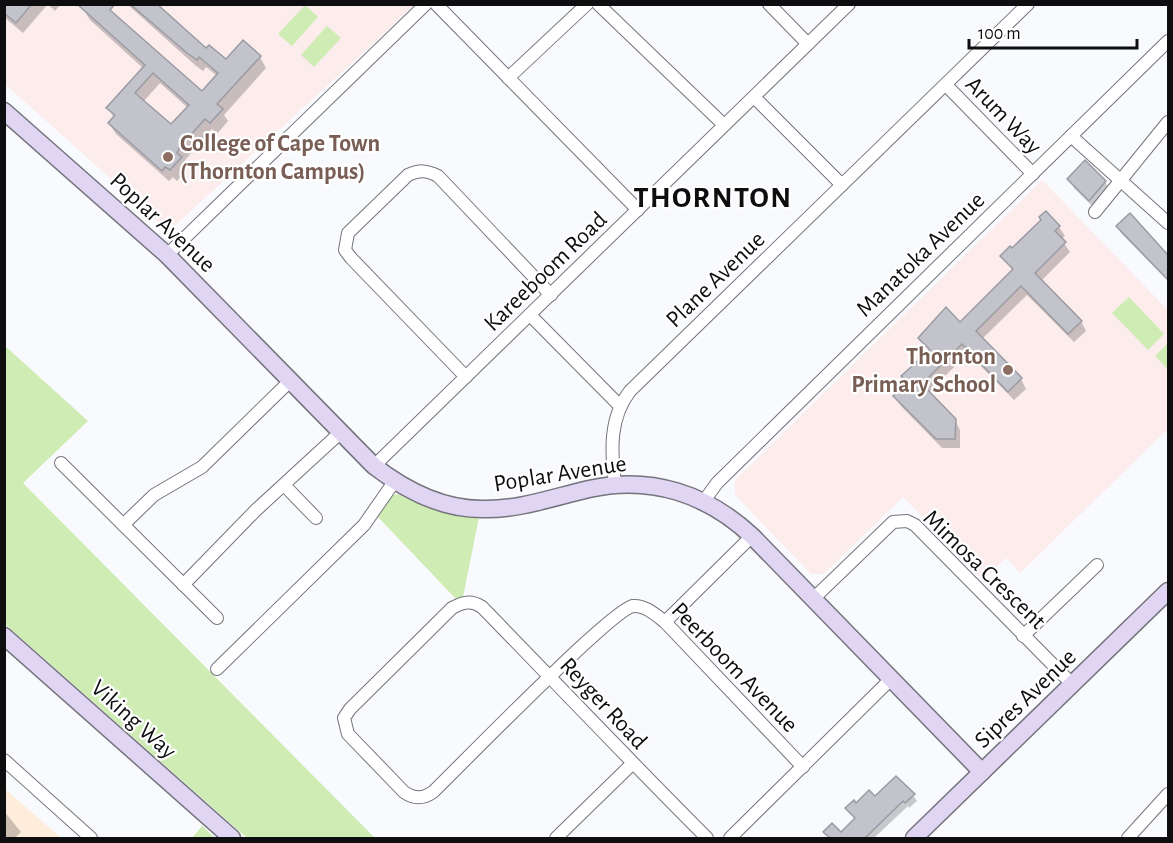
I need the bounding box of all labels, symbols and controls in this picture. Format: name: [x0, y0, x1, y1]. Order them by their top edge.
scale bar: [969, 12, 1137, 50]
text: 100 m: [978, 25, 1021, 43]
street label: Arum Way: [961, 72, 1046, 159]
place label: College of Cape Town (Thornton Campus): [180, 132, 380, 184]
marker: College of Cape Town (Thornton Campus): [161, 150, 175, 164]
street label: Poplar Avenue: [105, 168, 219, 277]
district label: THORNTON: [633, 183, 793, 213]
street label: Manatoka Avenue: [852, 188, 989, 322]
street label: Kareeboom Road: [480, 207, 612, 336]
street label: Plane Avenue: [662, 227, 770, 332]
place label: Thornton Primary School: [851, 345, 996, 397]
marker: Thornton Primary School: [1001, 363, 1015, 377]
street label: Poplar Avenue: [492, 452, 628, 496]
street label: Mimosa Crescent: [919, 506, 1050, 634]
street label: Peerboom Avenue: [667, 598, 802, 737]
street label: Sipres Avenue: [970, 645, 1081, 753]
street label: Reyger Road: [555, 653, 651, 754]
street label: Viking Way: [86, 676, 180, 764]

